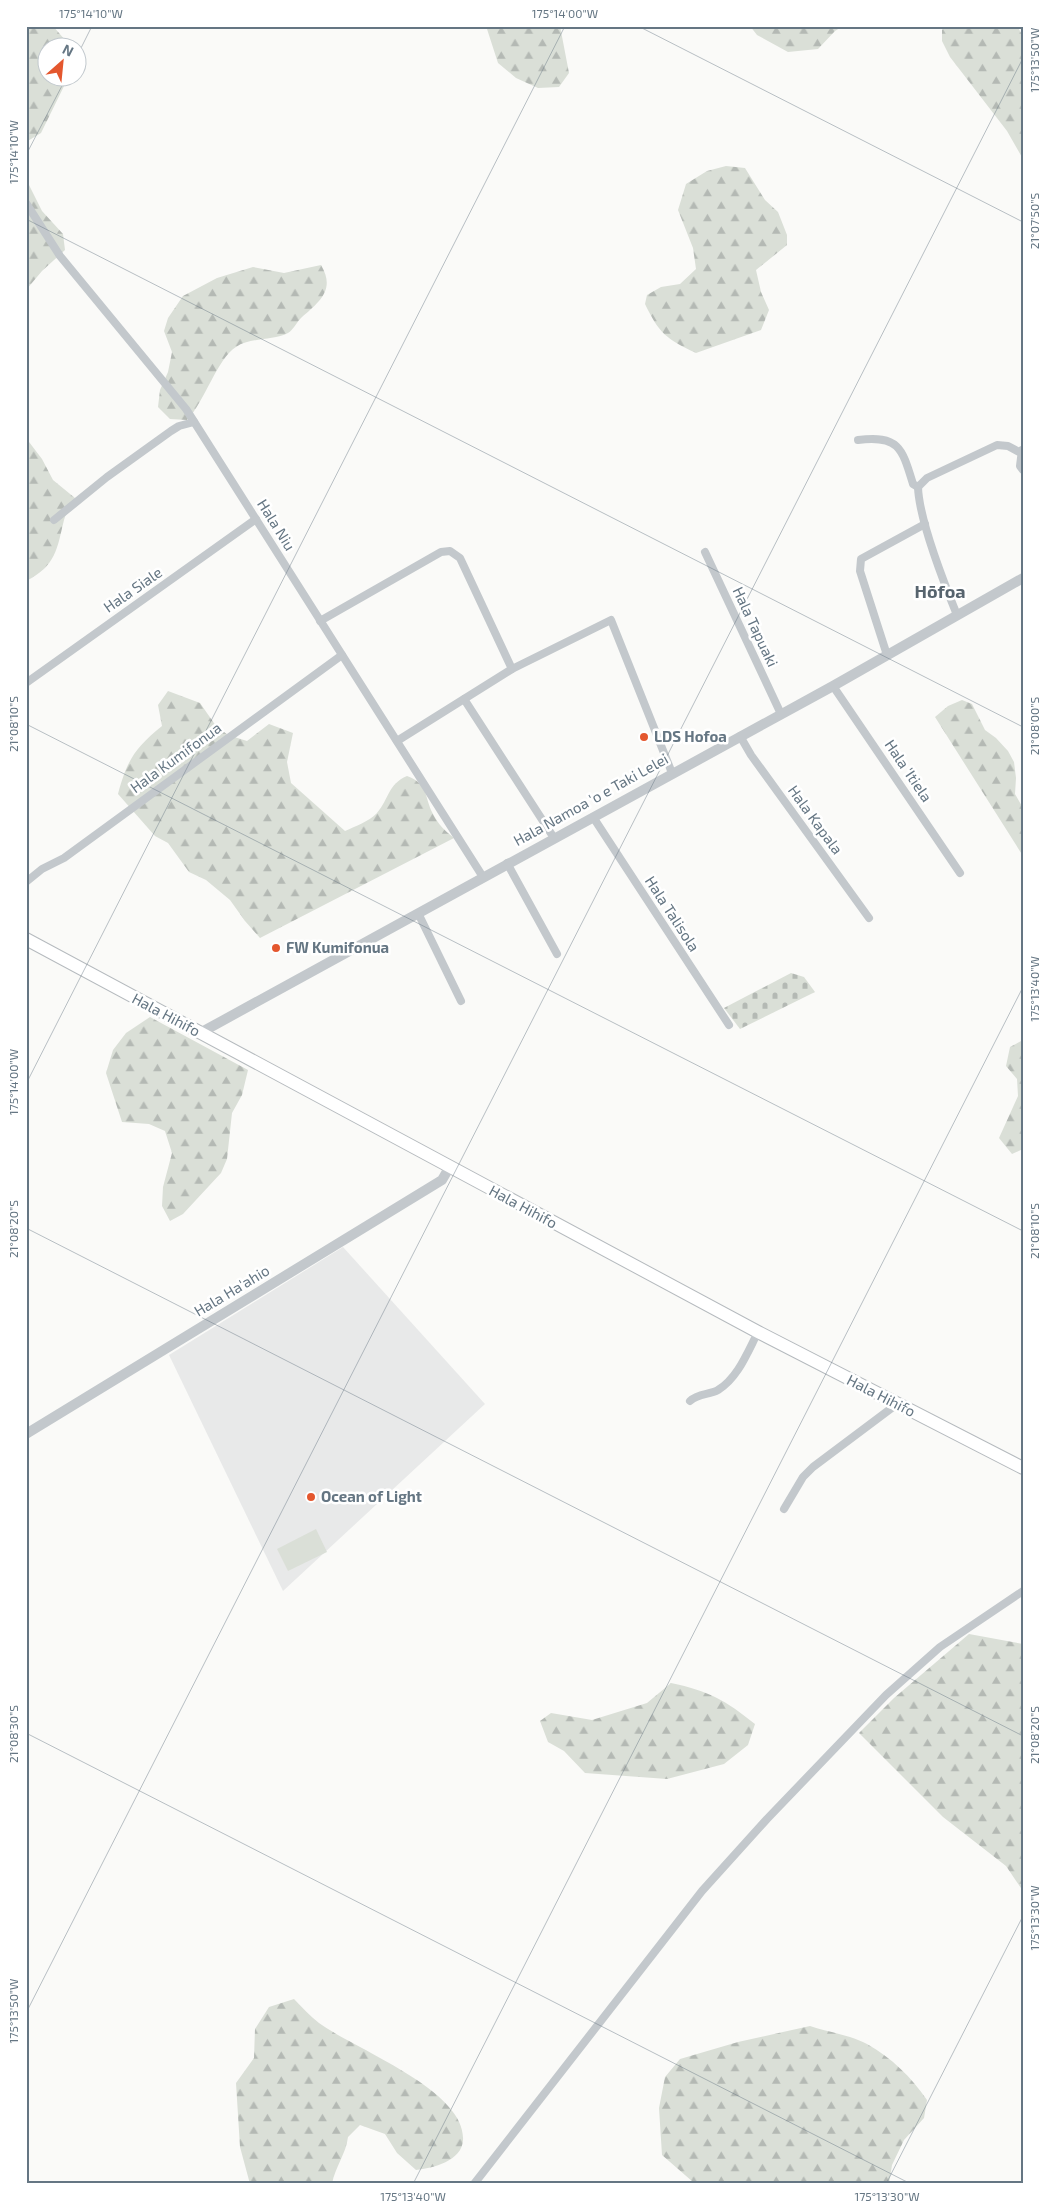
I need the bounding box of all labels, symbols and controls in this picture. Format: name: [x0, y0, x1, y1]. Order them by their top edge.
text: 175°14'10"W: [59, 6, 123, 20]
text: 175°14'00"W: [532, 6, 598, 20]
text: 175°13'50"W: [1027, 28, 1041, 92]
north arrow: [38, 38, 88, 88]
text: N: [60, 40, 76, 60]
text: 175°14'10"W: [6, 120, 20, 184]
text: 21°07'50"S: [1027, 193, 1041, 249]
street label: Hala Niu: [254, 495, 300, 553]
street label: Hala Siale: [100, 563, 165, 616]
district label: Hōfoa: [914, 580, 966, 602]
street label: Hala Tapuaki: [730, 584, 782, 670]
text: 21°08'10"S: [6, 696, 20, 752]
text: 21°08'00"S: [1027, 697, 1041, 755]
street label: Hala Kumifonua: [126, 718, 224, 796]
place label: LDS Hofoa: [654, 727, 727, 745]
marker: LDS Hofoa: [638, 731, 650, 743]
street label: Hala 'Itiela: [881, 736, 936, 805]
street label: Hala Namoa 'o e Taki Lelei: [510, 749, 671, 849]
street label: Hala Kapala: [785, 781, 847, 857]
street label: Hala Talisola: [642, 872, 704, 955]
place label: FW Kumifonua: [286, 938, 389, 956]
marker: FW Kumifonua: [270, 942, 282, 954]
text: 175°13'40"W: [1027, 956, 1041, 1022]
street label: Hala Hihifo: [129, 989, 204, 1040]
text: 175°14'00"W: [6, 1049, 20, 1115]
street label: Hala Hihifo: [486, 1181, 561, 1232]
text: 21°08'20"S: [6, 1200, 20, 1258]
text: 21°08'10"S: [1027, 1203, 1041, 1259]
street label: Hala Ha'ahio: [191, 1261, 272, 1320]
street label: Hala Hihifo: [844, 1370, 919, 1420]
place label: Ocean of Light: [321, 1487, 422, 1505]
marker: Ocean of Light: [305, 1491, 317, 1503]
text: 21°08'30"S: [6, 1705, 20, 1763]
text: 21°08'20"S: [1027, 1706, 1041, 1764]
text: 175°13'30"W: [1027, 1885, 1041, 1951]
text: 175°13'50"W: [6, 1979, 20, 2043]
text: 175°13'40"W: [380, 2189, 446, 2203]
text: 175°13'30"W: [854, 2189, 920, 2203]

